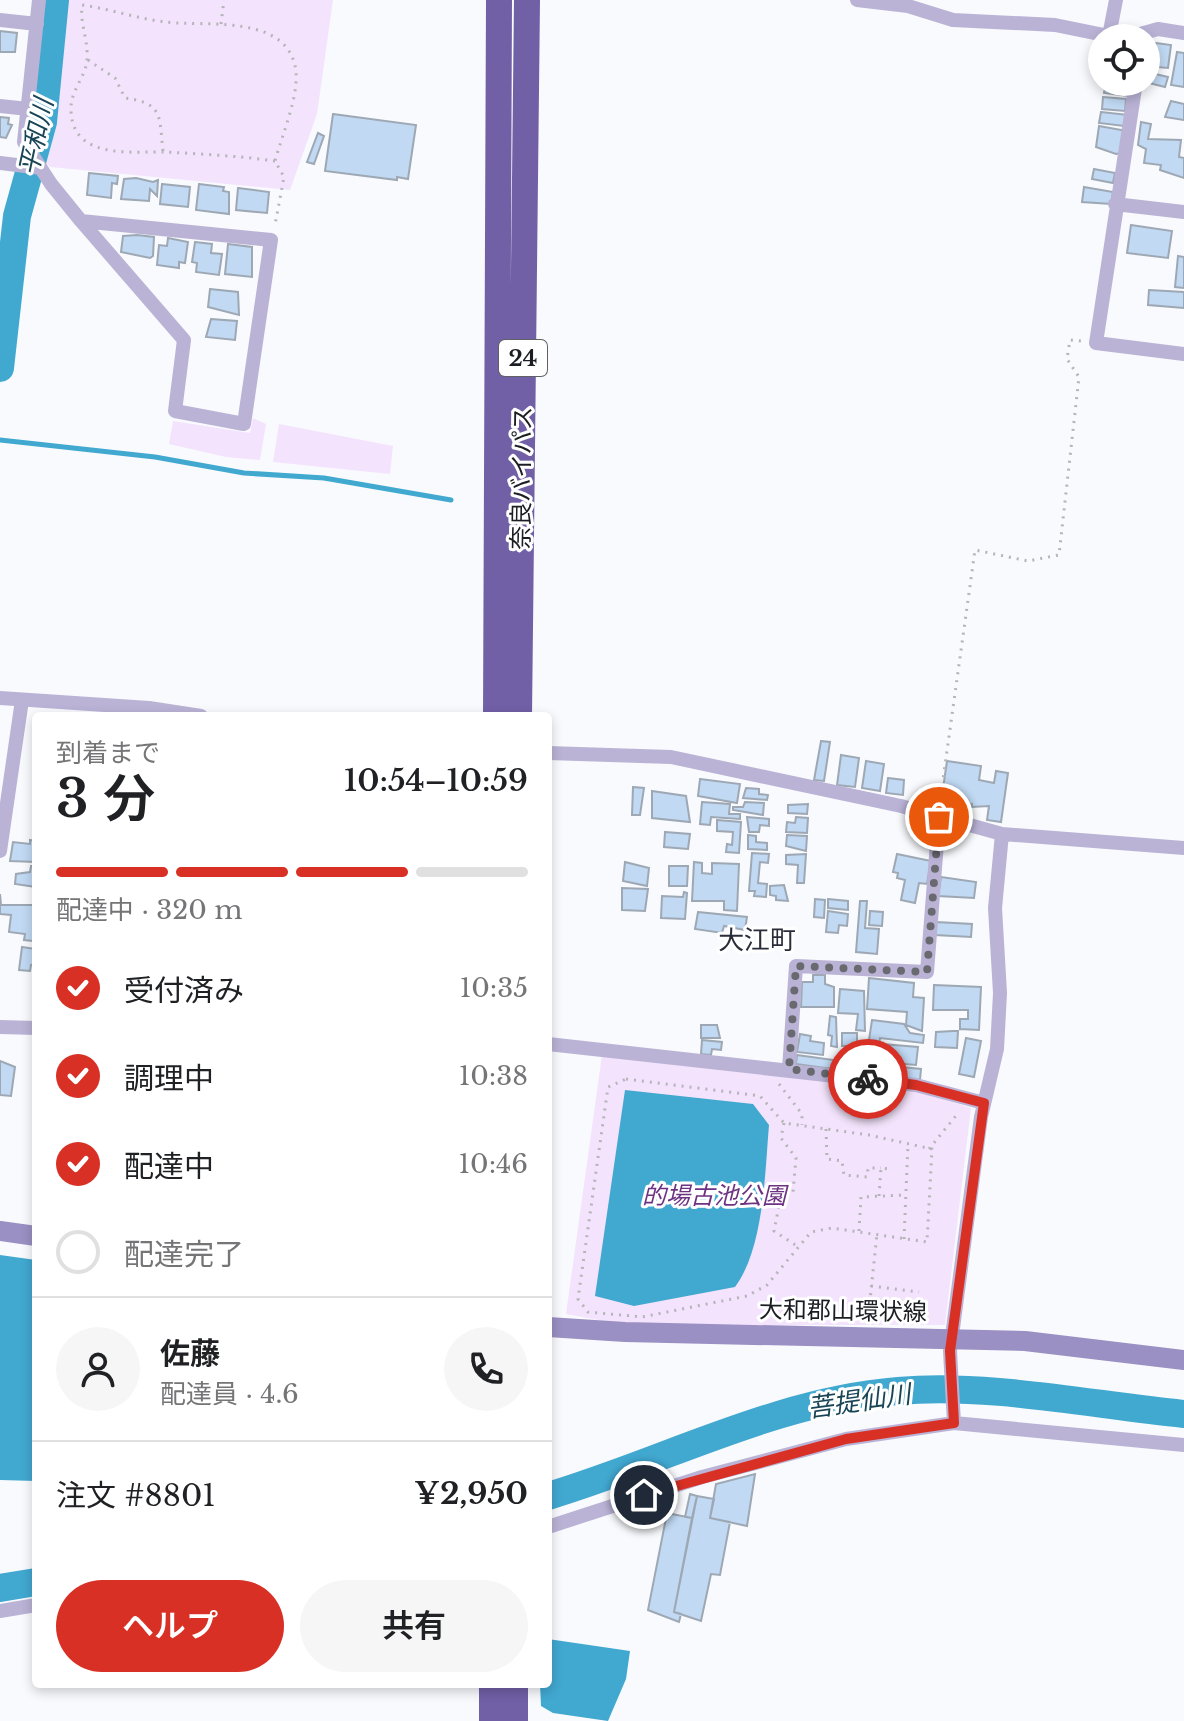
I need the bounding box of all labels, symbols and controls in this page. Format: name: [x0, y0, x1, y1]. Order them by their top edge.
map controls: [1088, 24, 1160, 96]
button: locate: [1088, 24, 1160, 96]
water label: 平和川: [12, 93, 60, 178]
road number: 24: [499, 340, 547, 376]
street label: 奈良バイパス: [506, 406, 537, 550]
text: 到着まで: [56, 737, 160, 769]
text: 10:54–10:59: [344, 762, 528, 799]
text: 3 分: [56, 767, 155, 831]
pin: [905, 783, 973, 851]
icon: bag: [917, 795, 961, 839]
text: 配達中 · 320 m: [56, 894, 242, 926]
district label: 大江町: [718, 924, 796, 956]
icon: check: [56, 966, 100, 1010]
text: 受付済み: [124, 972, 244, 1009]
text: 10:35: [460, 972, 528, 1004]
courier: [828, 1039, 908, 1119]
icon: check: [56, 1054, 100, 1098]
icon: bike: [846, 1057, 890, 1101]
text: 調理中: [124, 1060, 214, 1097]
text: 10:38: [459, 1060, 528, 1092]
icon: check: [56, 1142, 100, 1186]
text: 配達中: [124, 1148, 214, 1185]
text: 10:46: [459, 1148, 528, 1180]
park label: 的場古池公園: [642, 1181, 789, 1210]
text: 配達完了: [124, 1236, 244, 1273]
street label: 大和郡山環状線: [759, 1295, 927, 1326]
button: person: [56, 1327, 140, 1411]
button: phone: [444, 1327, 528, 1411]
text: 佐藤: [160, 1335, 220, 1372]
text: 配達員 · 4.6: [160, 1378, 299, 1410]
water label: 菩提仙川: [805, 1378, 916, 1424]
pin: [610, 1461, 678, 1529]
icon: home: [622, 1473, 666, 1517]
text: ¥2,950: [414, 1475, 528, 1512]
text: 注文 #8801: [56, 1477, 216, 1514]
button: ヘルプ: [56, 1580, 284, 1672]
button: 共有: [300, 1580, 528, 1672]

